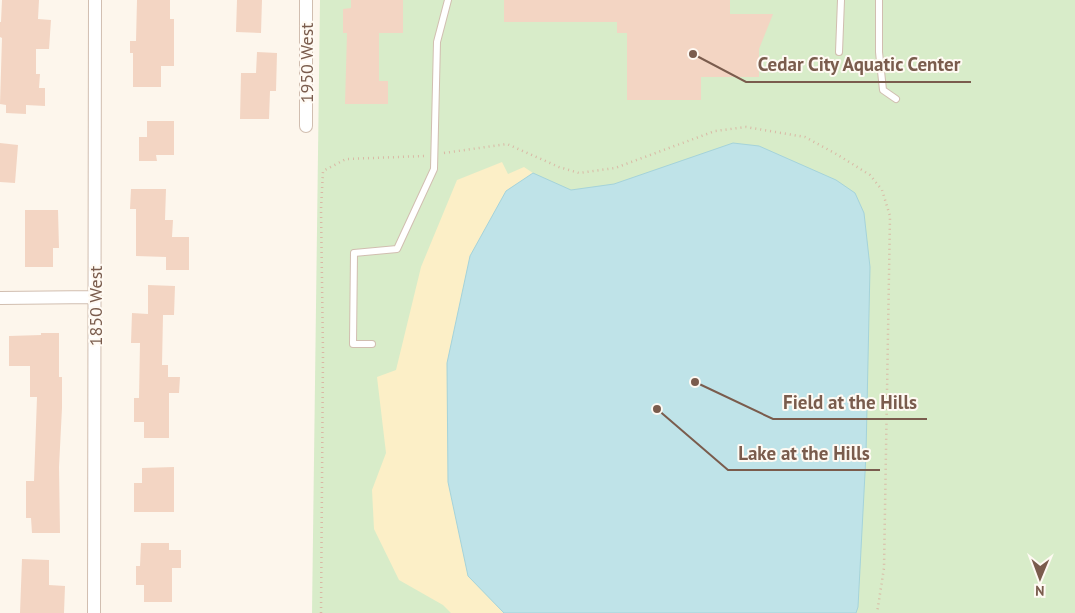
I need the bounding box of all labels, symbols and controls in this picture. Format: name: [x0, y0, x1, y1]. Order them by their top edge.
street label: 1950 West: [295, 23, 318, 103]
callout: Cedar City Aquatic Center: [746, 48, 971, 82]
text: Cedar City Aquatic Center: [758, 52, 961, 76]
street label: 1850 West: [84, 266, 107, 346]
callout: Field at the Hills: [773, 385, 927, 419]
text: Field at the Hills: [783, 390, 917, 414]
callout: Lake at the Hills: [728, 436, 880, 470]
text: Lake at the Hills: [738, 441, 870, 465]
north arrow: [1015, 553, 1065, 603]
text: N: [1035, 582, 1045, 600]

